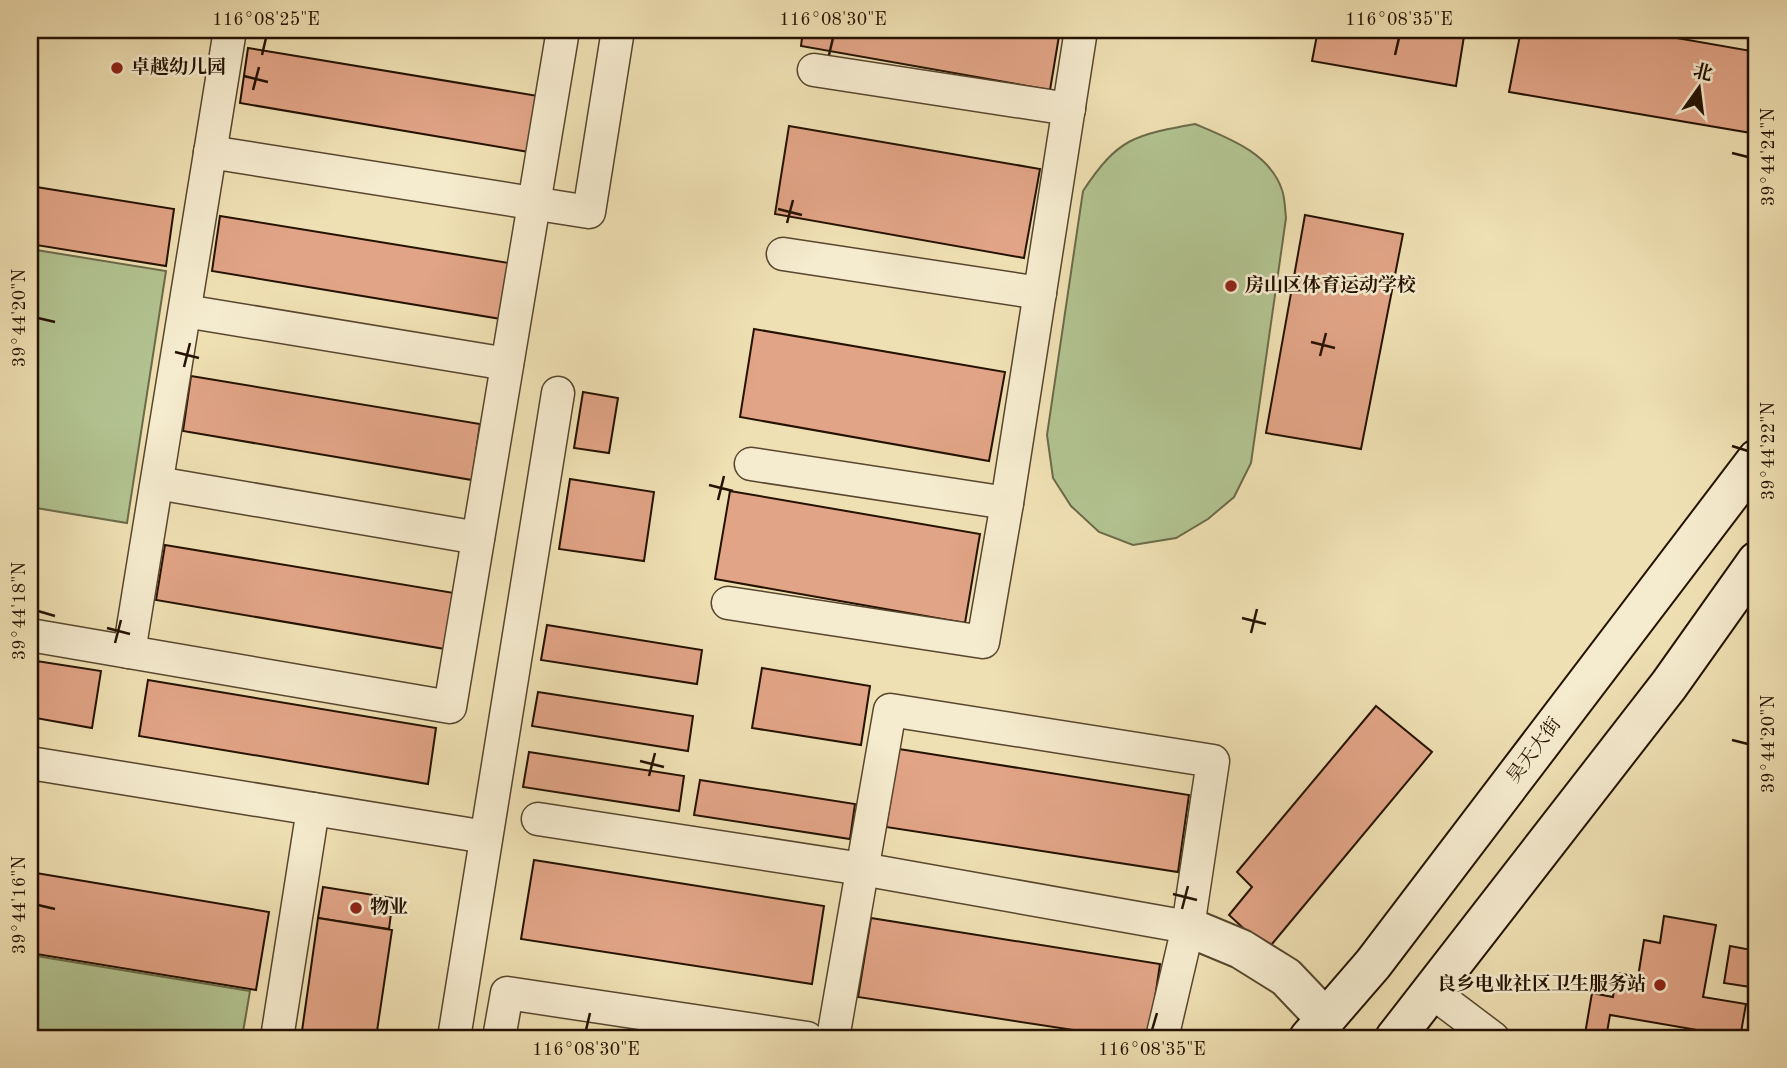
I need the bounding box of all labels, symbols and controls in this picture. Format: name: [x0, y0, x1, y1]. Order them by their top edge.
text: 116°08'25"E: [212, 11, 320, 29]
text: 116°08'30"E: [779, 11, 887, 29]
text: 116°08'35"E: [1345, 11, 1453, 29]
north arrow: [1664, 52, 1734, 122]
place label: 卓越幼儿园: [131, 56, 226, 78]
marker: 卓越幼儿园: [109, 60, 125, 76]
text: 北: [1691, 60, 1715, 85]
text: 39°44'24"N: [1760, 108, 1778, 206]
text: 39°44'20"N: [11, 269, 29, 367]
place label: 房山区体育运动学校: [1245, 274, 1416, 296]
marker: 房山区体育运动学校: [1223, 278, 1239, 294]
text: 39°44'22"N: [1760, 402, 1778, 500]
text: 39°44'18"N: [11, 562, 29, 660]
text: 39°44'20"N: [1760, 695, 1778, 793]
street label: 昊天大街: [1502, 713, 1565, 787]
text: 39°44'16"N: [11, 856, 29, 954]
place label: 物业: [370, 896, 408, 918]
marker: 物业: [348, 900, 364, 916]
place label: 良乡电业社区卫生服务站: [1437, 973, 1646, 995]
marker: 良乡电业社区卫生服务站: [1652, 977, 1668, 993]
text: 116°08'30"E: [532, 1041, 640, 1059]
text: 116°08'35"E: [1098, 1041, 1206, 1059]

